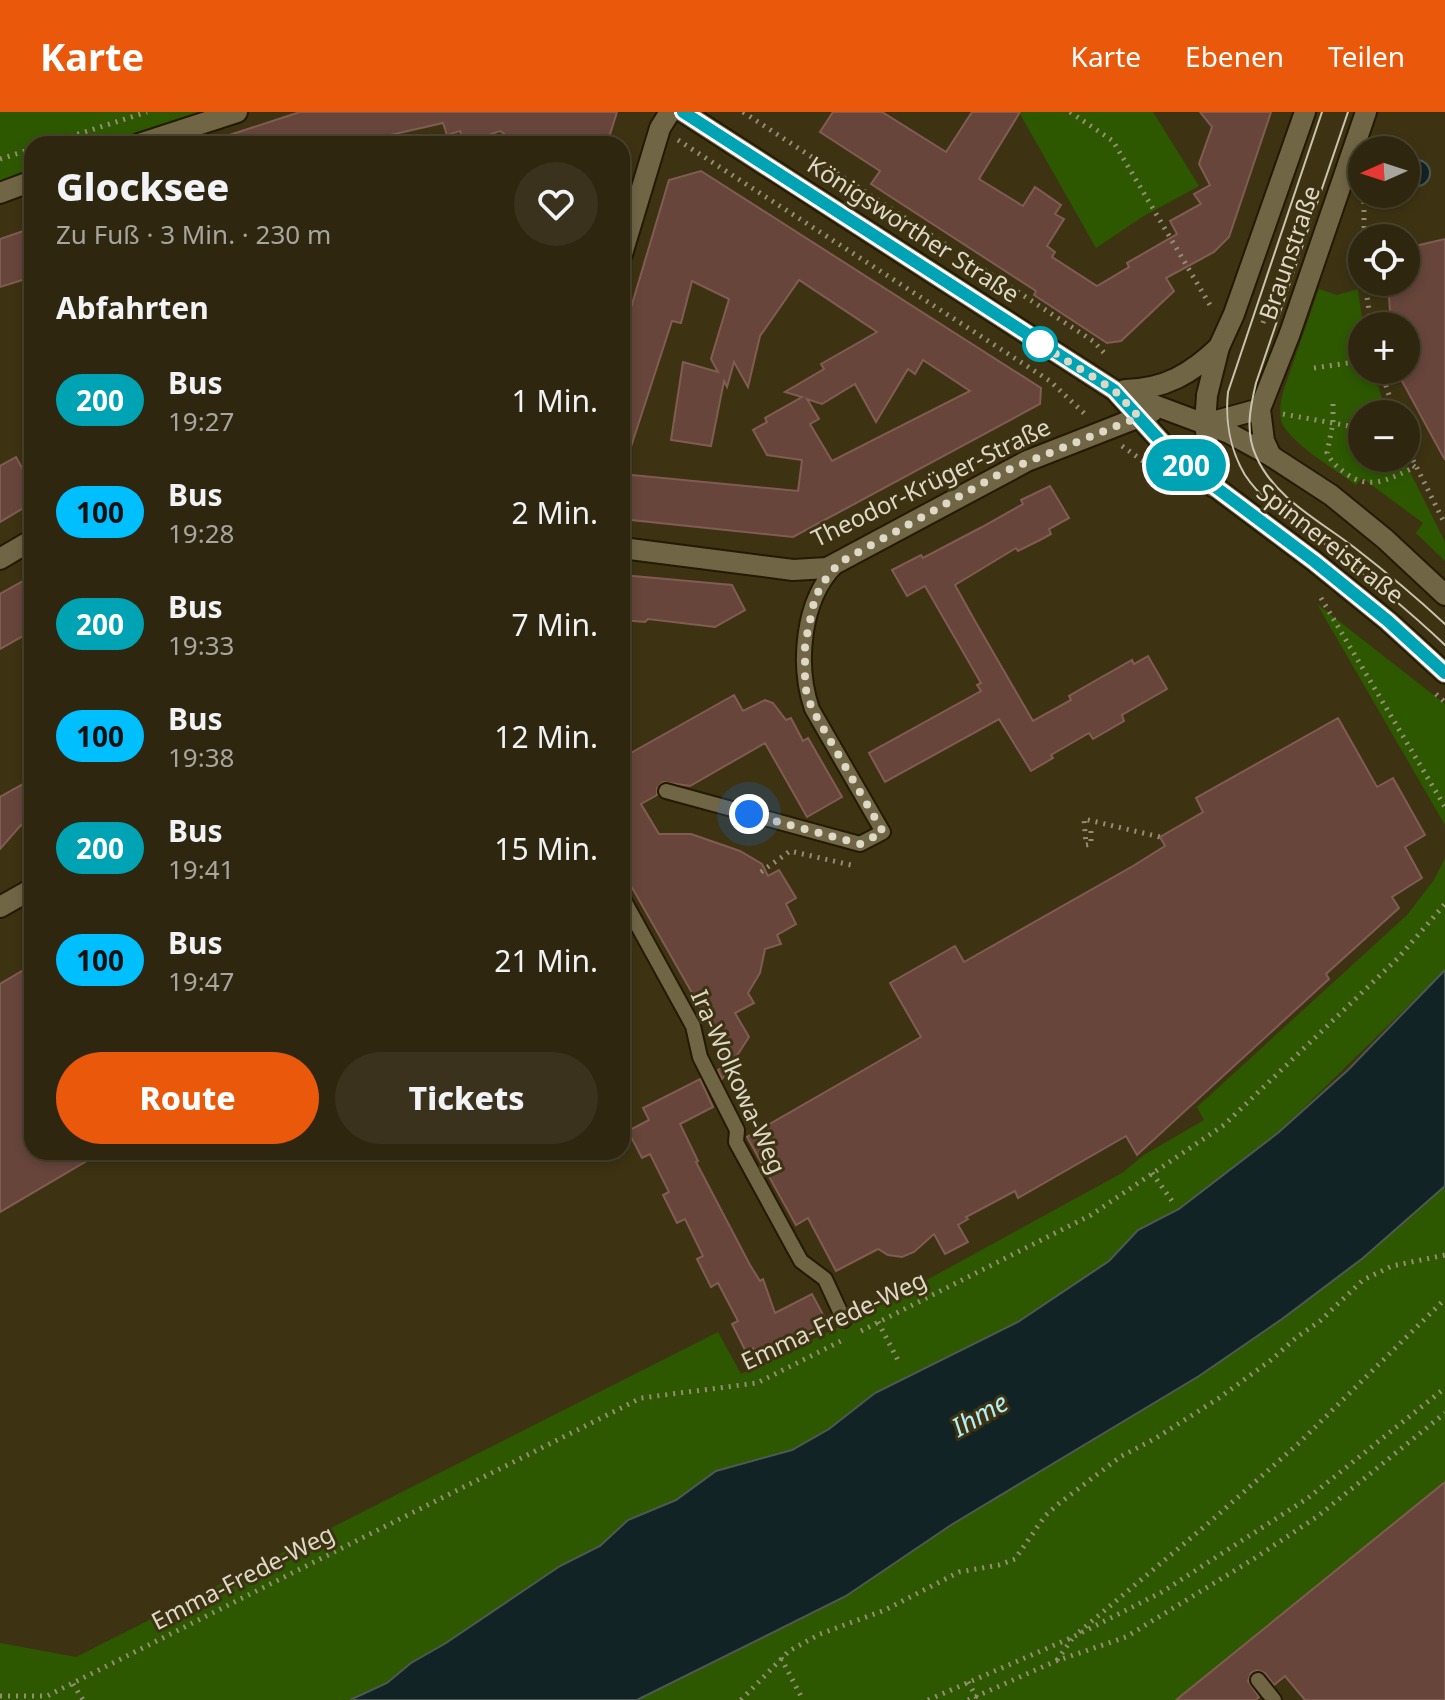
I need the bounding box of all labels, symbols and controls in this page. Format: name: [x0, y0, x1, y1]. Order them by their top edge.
text: Karte: [40, 30, 144, 82]
text: Karte: [1071, 37, 1141, 75]
text: Ebenen: [1185, 37, 1284, 75]
text: Teilen: [1328, 37, 1405, 75]
north arrow: [1348, 136, 1420, 208]
map controls: [1348, 136, 1420, 472]
street label: Königsworther Straße: [801, 148, 1026, 310]
text: Glocksee: [56, 160, 229, 212]
button: heart: [514, 162, 598, 246]
street label: Braunstraße: [1250, 181, 1327, 324]
text: Zu Fuß · 3 Min. · 230 m: [56, 216, 331, 252]
button: locate: [1348, 224, 1420, 296]
text: Abfahrten: [56, 287, 209, 328]
button: +: [1348, 312, 1420, 384]
unlabelled marker: [1023, 327, 1057, 361]
text: Bus: [168, 362, 223, 403]
text: 1 Min.: [512, 380, 598, 421]
text: 200: [76, 381, 124, 419]
button: −: [1348, 400, 1420, 472]
text: 19:27: [168, 403, 234, 439]
street label: Theodor-Krüger-Straße: [805, 409, 1055, 554]
line badge: 200: [1140, 439, 1232, 491]
text: 200: [1162, 446, 1210, 484]
text: Bus: [168, 474, 223, 515]
street label: Spinnereistraße: [1251, 475, 1411, 611]
text: 2 Min.: [512, 492, 598, 533]
text: 100: [76, 493, 124, 531]
text: 19:28: [168, 515, 234, 551]
text: Bus: [168, 586, 223, 627]
text: 7 Min.: [512, 604, 598, 645]
text: 200: [76, 605, 124, 643]
text: 19:33: [168, 627, 234, 663]
text: Bus: [168, 698, 223, 739]
text: 12 Min.: [494, 716, 598, 757]
text: 100: [76, 717, 124, 755]
text: 19:38: [168, 739, 234, 775]
your location: [729, 794, 769, 834]
text: Bus: [168, 810, 223, 851]
text: 15 Min.: [494, 828, 598, 869]
text: 200: [76, 829, 124, 867]
text: 19:41: [168, 851, 234, 887]
text: Bus: [168, 922, 223, 963]
text: 21 Min.: [494, 940, 598, 981]
text: 100: [76, 941, 124, 979]
text: 19:47: [168, 963, 234, 999]
street label: Ira-Wolkowa-Weg: [684, 984, 795, 1179]
button: Route: [56, 1052, 319, 1144]
button: Tickets: [335, 1052, 598, 1144]
street label: Emma-Frede-Weg: [735, 1262, 931, 1377]
water label: Ihme: [944, 1384, 1014, 1445]
street label: Emma-Frede-Weg: [145, 1516, 339, 1637]

